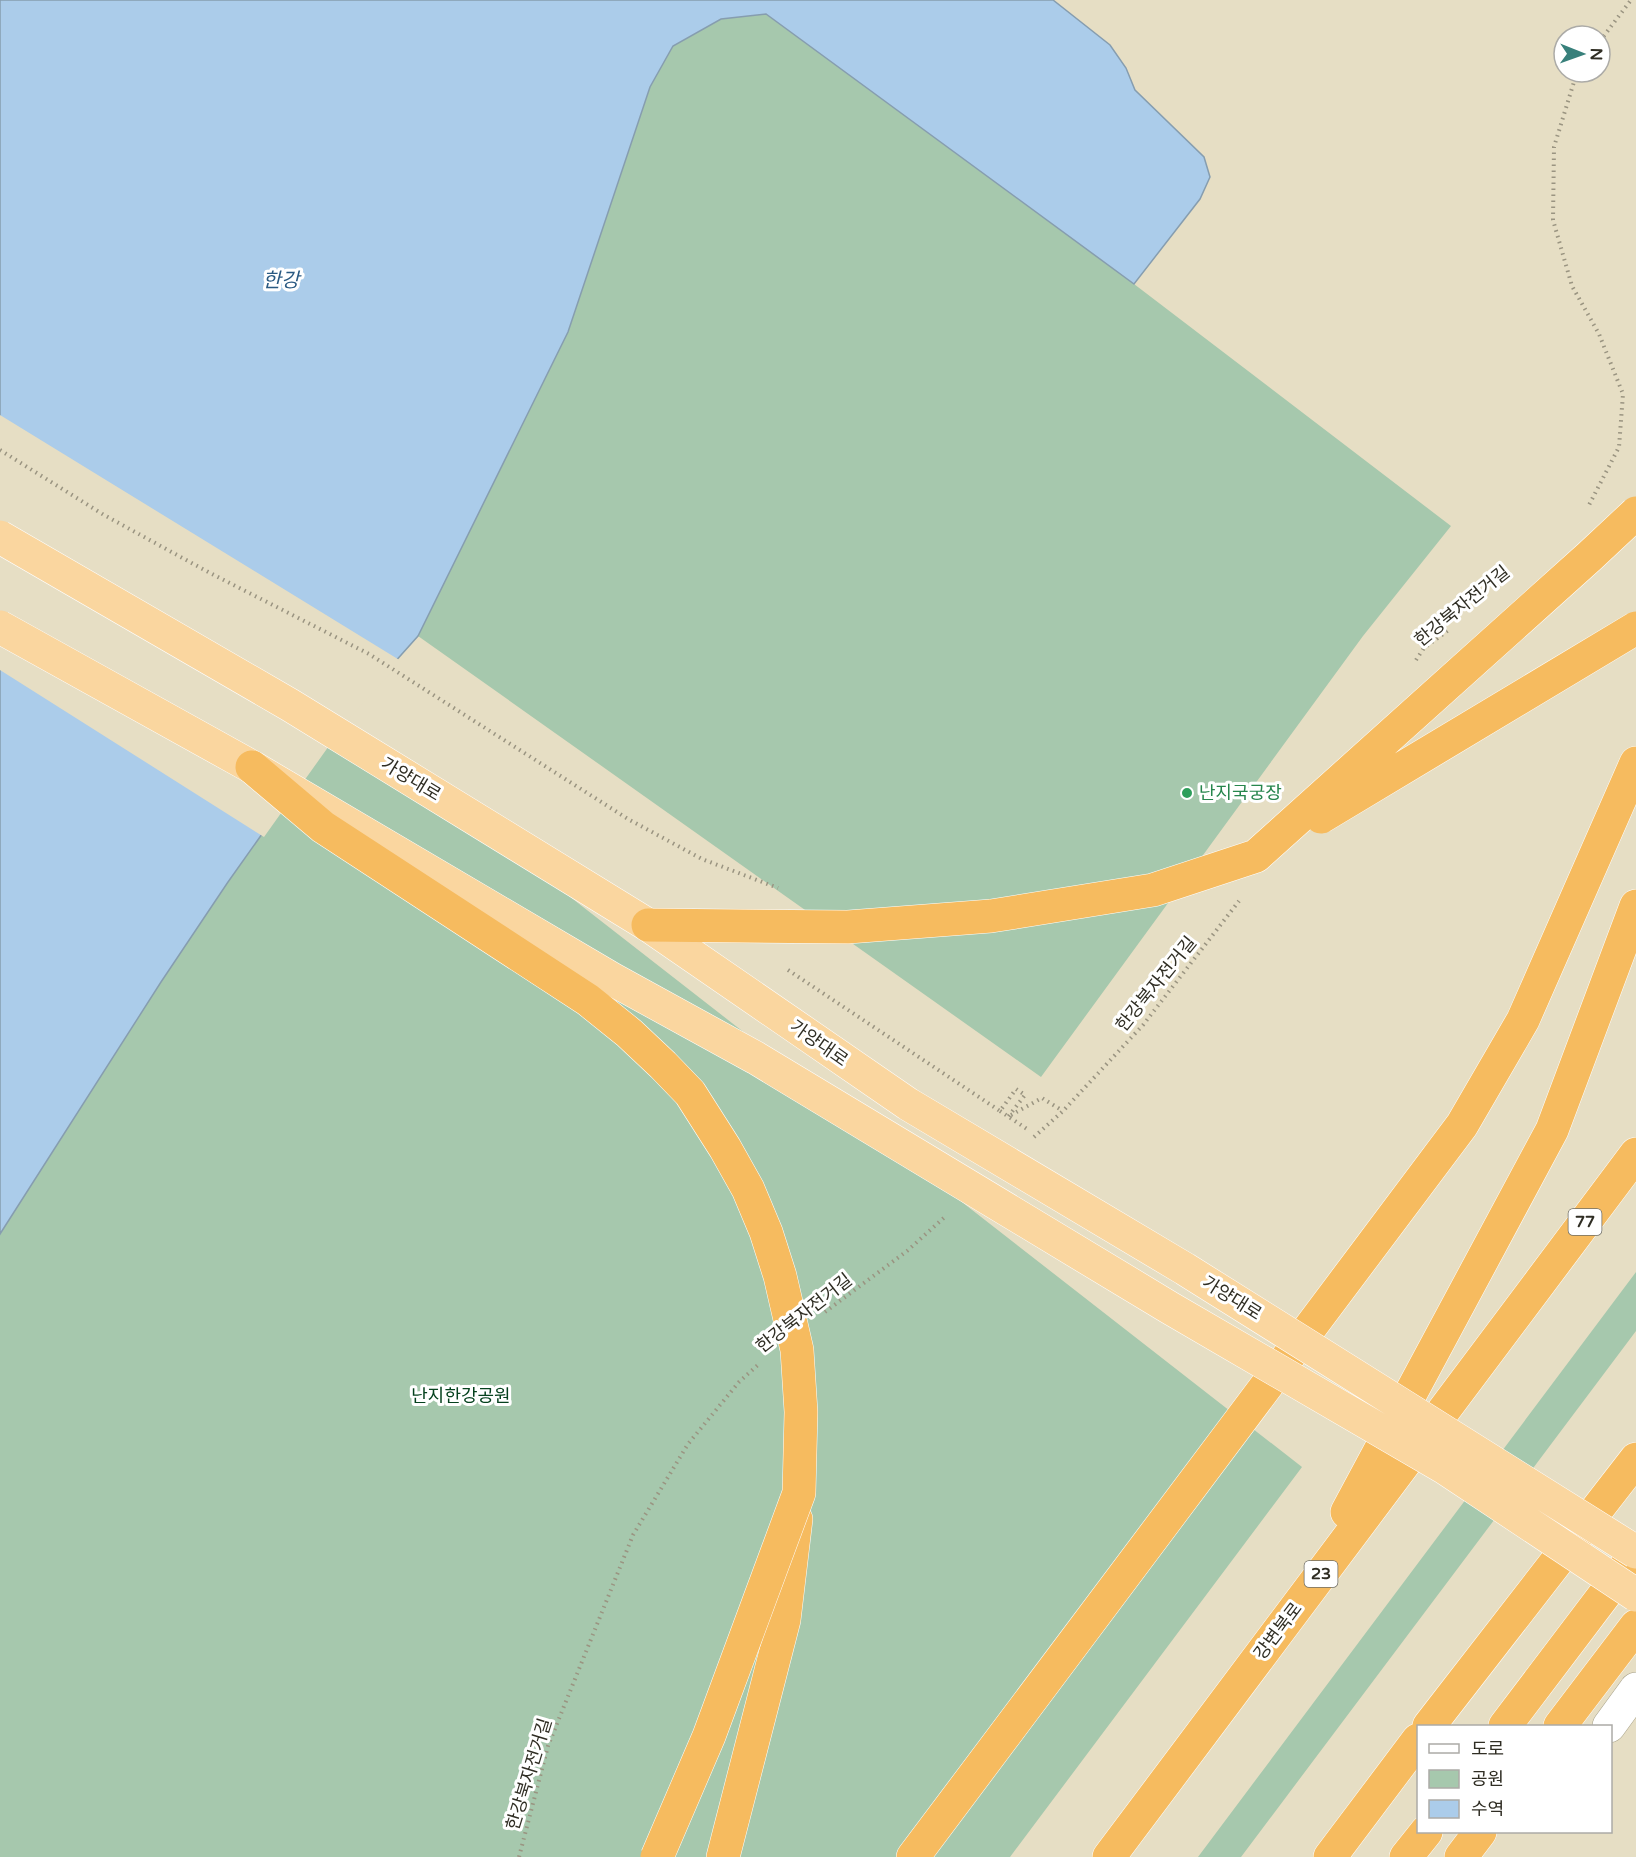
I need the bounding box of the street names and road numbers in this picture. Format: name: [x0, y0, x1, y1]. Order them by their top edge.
street label: 한강북자전거길: [1410, 561, 1514, 651]
street label: 가양대로: [377, 753, 445, 805]
street label: 한강북자전거길: [1111, 932, 1201, 1036]
street label: 가양대로: [786, 1015, 852, 1071]
road number: 77: [1568, 1209, 1602, 1235]
street label: 한강북자전거길: [752, 1269, 856, 1357]
street label: 가양대로: [1198, 1271, 1266, 1325]
road number: 23: [1304, 1561, 1338, 1587]
street label: 강변북로: [1249, 1598, 1307, 1664]
street label: 한강북자전거길: [502, 1715, 556, 1833]

